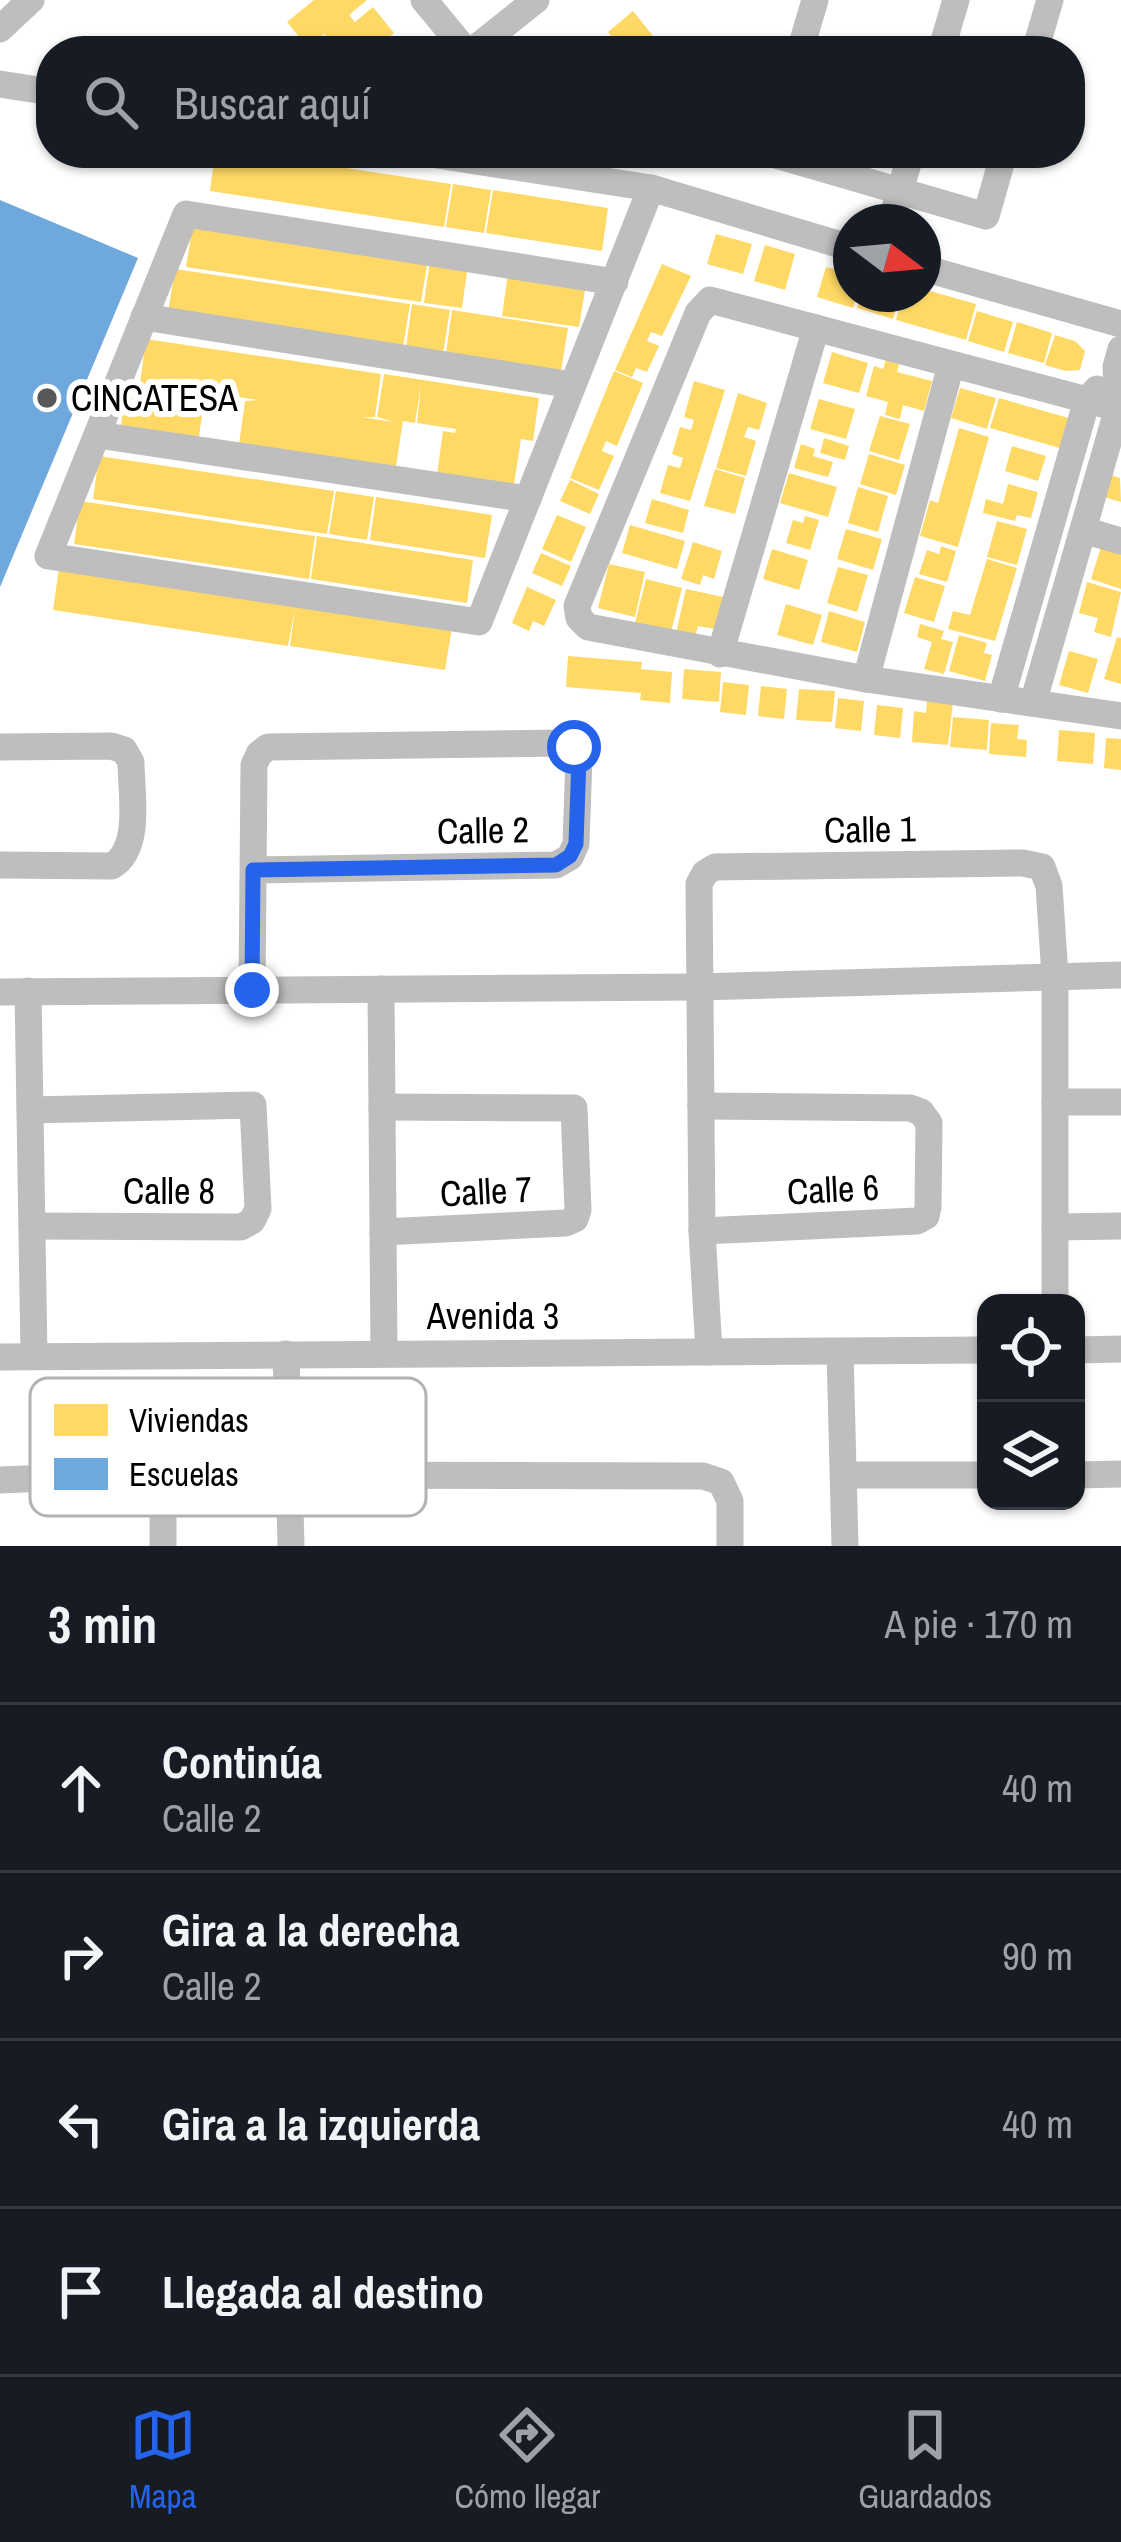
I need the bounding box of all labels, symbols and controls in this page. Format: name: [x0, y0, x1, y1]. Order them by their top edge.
search box: [36, 36, 1085, 168]
icon: search: [78, 69, 144, 135]
text: Buscar aquí: [174, 72, 371, 133]
north arrow: [833, 204, 941, 312]
place label: CINCATESA: [71, 374, 238, 422]
marker: CINCATESA: [34, 385, 60, 411]
route start: [547, 720, 601, 774]
street label: Calle 1: [824, 804, 917, 854]
street label: Calle 2: [437, 805, 529, 855]
route end: [225, 963, 279, 1017]
street label: Calle 6: [786, 1163, 880, 1215]
street label: Calle 7: [439, 1165, 533, 1217]
street label: Calle 8: [123, 1167, 215, 1215]
street label: Avenida 3: [426, 1292, 559, 1340]
map controls: [977, 1294, 1085, 1510]
button: locate: [977, 1294, 1085, 1402]
legend: [30, 1378, 426, 1516]
text: Viviendas: [129, 1398, 249, 1442]
button: layers: [977, 1402, 1085, 1510]
text: Escuelas: [129, 1452, 239, 1496]
text: 3 min: [48, 1590, 157, 1659]
text: A pie · 170 m: [885, 1598, 1073, 1650]
text: Continúa: [162, 1731, 322, 1792]
icon: ahead: [48, 1755, 114, 1821]
text: 40 m: [1002, 1762, 1073, 1814]
text: Calle 2: [162, 1792, 262, 1844]
text: Gira a la derecha: [162, 1899, 459, 1960]
icon: right: [48, 1923, 114, 1989]
text: 90 m: [1002, 1930, 1073, 1982]
text: Calle 2: [162, 1960, 262, 2012]
icon: left: [48, 2091, 114, 2157]
text: Gira a la izquierda: [162, 2093, 480, 2154]
text: 40 m: [1002, 2098, 1073, 2150]
icon: arrive: [48, 2259, 114, 2325]
text: Llegada al destino: [162, 2261, 484, 2322]
tab: Mapa: [129, 2402, 197, 2518]
tab: Cómo llegar: [454, 2402, 600, 2518]
tab: Guardados: [858, 2402, 992, 2518]

